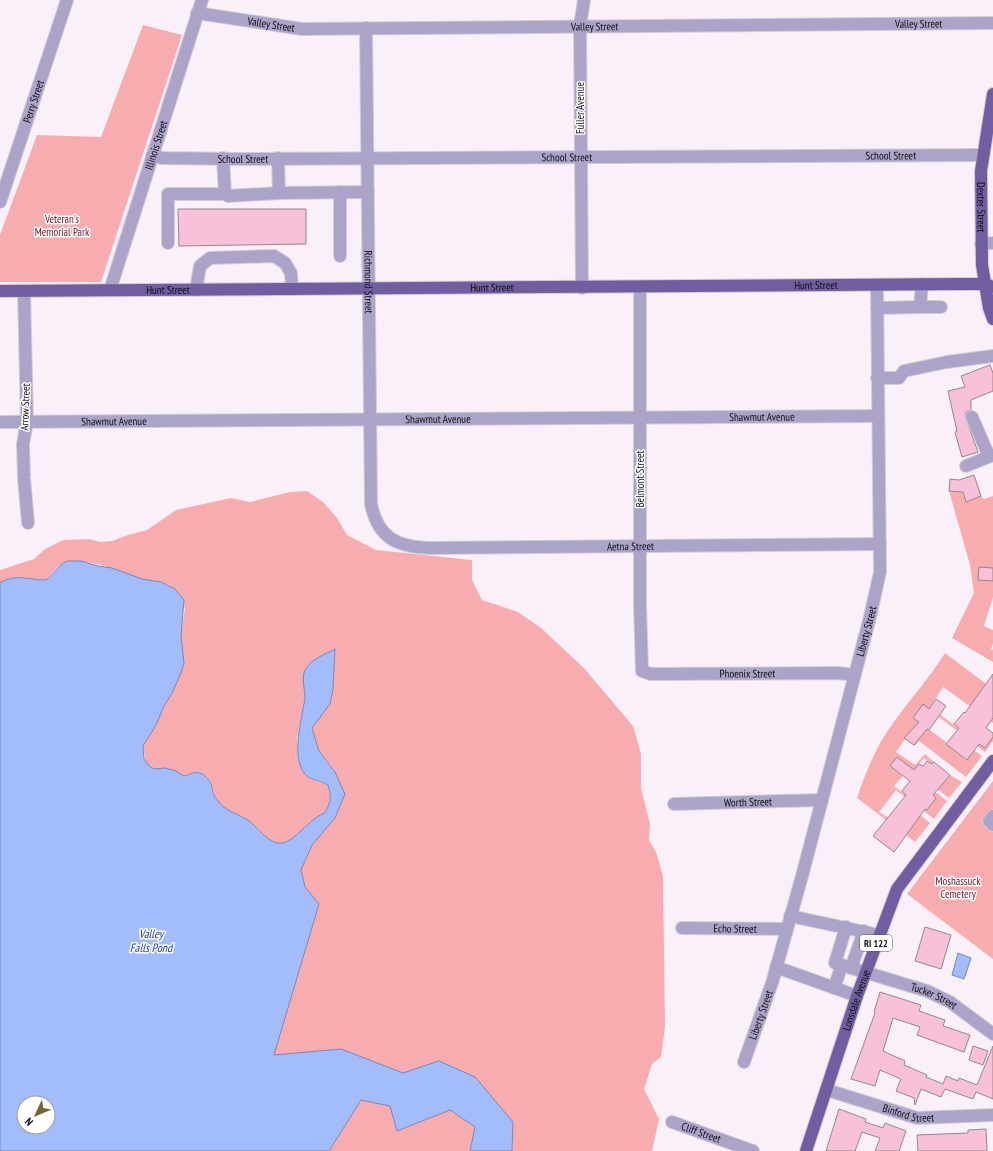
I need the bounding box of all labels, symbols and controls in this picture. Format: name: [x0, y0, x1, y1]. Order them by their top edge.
street label: Valley Street: [246, 14, 296, 35]
street label: Valley Street: [894, 16, 943, 31]
street label: Valley Street: [570, 19, 619, 34]
street label: Perry Street: [20, 78, 47, 125]
street label: Fuller Avenue: [573, 82, 587, 134]
street label: Illinois Street: [142, 119, 170, 172]
street label: School Street: [865, 148, 916, 163]
street label: School Street: [541, 150, 592, 164]
street label: School Street: [217, 152, 268, 166]
street label: Dexter Street: [974, 182, 989, 232]
park label: Veteran's Memorial Park: [35, 212, 90, 239]
street label: Richmond Street: [361, 250, 376, 314]
street label: Hunt Street: [794, 278, 838, 292]
street label: Hunt Street: [470, 280, 514, 295]
street label: Hunt Street: [146, 283, 190, 297]
street label: Arrow Street: [17, 383, 33, 431]
street label: Shawmut Avenue: [729, 410, 795, 424]
street label: Shawmut Avenue: [405, 412, 471, 426]
street label: Shawmut Avenue: [81, 414, 147, 428]
street label: Belmont Street: [633, 450, 647, 508]
street label: Aetna Street: [607, 539, 654, 553]
street label: Liberty Street: [853, 605, 879, 658]
street label: Phoenix Street: [720, 666, 775, 681]
street label: Worth Street: [724, 794, 772, 810]
park label: Moshassuck Cemetery: [935, 874, 981, 901]
street label: Echo Street: [713, 921, 757, 936]
water label: Valley Falls Pond: [130, 926, 174, 955]
road number: RI 122: [860, 935, 892, 951]
street label: Lonsdale Avenue: [839, 967, 873, 1032]
street label: Tucker Street: [909, 979, 960, 1012]
street label: Liberty Street: [745, 988, 776, 1041]
north arrow: [16, 1095, 56, 1135]
street label: Binford Street: [881, 1101, 934, 1125]
text: N: [22, 1115, 36, 1129]
street label: Cliff Street: [680, 1119, 723, 1146]

